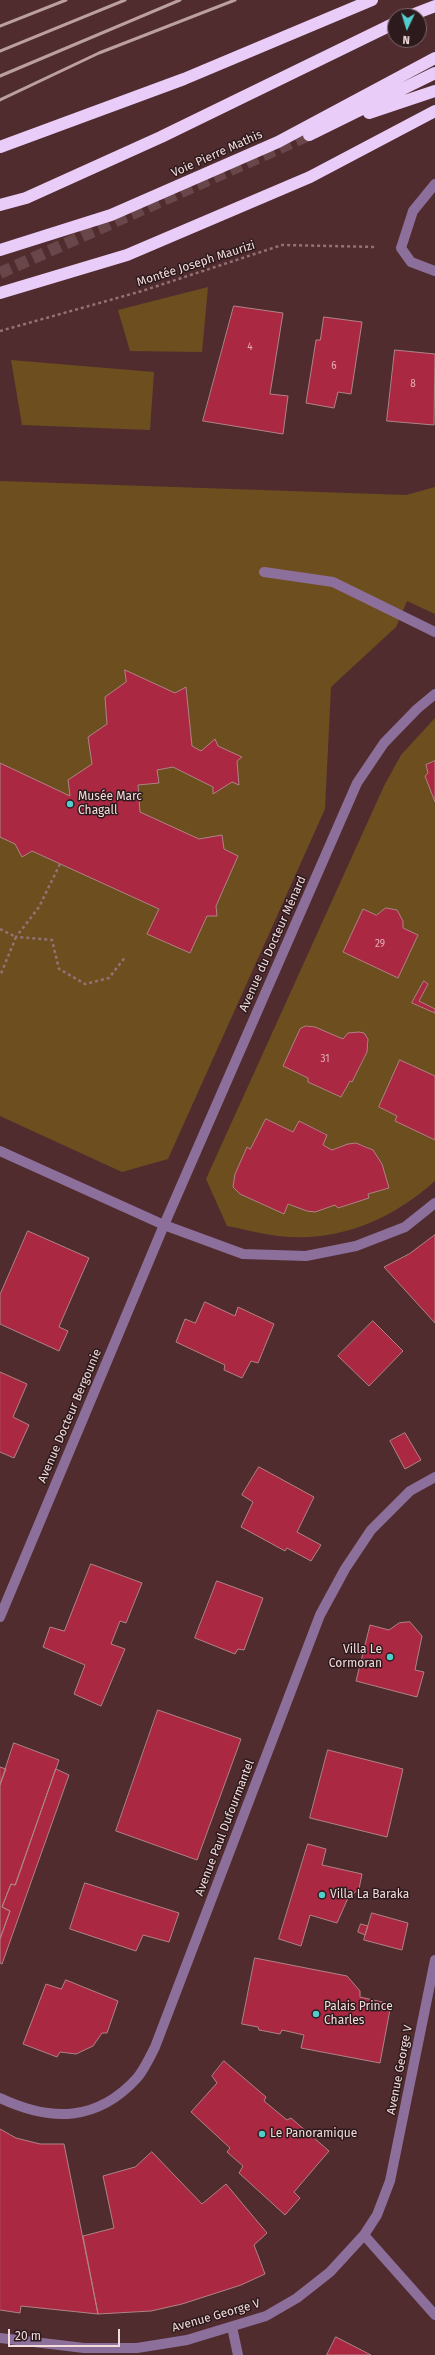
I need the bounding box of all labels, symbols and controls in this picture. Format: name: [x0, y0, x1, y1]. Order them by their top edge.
north arrow: [387, 8, 427, 48]
text: N: [402, 33, 410, 46]
street label: Voie Pierre Mathis: [169, 127, 265, 181]
street label: Montée Joseph Maurizi: [135, 238, 257, 290]
house number: 4: [247, 341, 253, 353]
house number: 6: [331, 360, 337, 372]
house number: 8: [410, 378, 416, 390]
place label: Musée Marc Chagall: [78, 790, 142, 818]
marker: Musée Marc Chagall: [65, 799, 75, 809]
street label: Avenue du Docteur Ménard: [236, 874, 310, 1014]
house number: 29: [375, 938, 385, 950]
house number: 31: [320, 1053, 330, 1065]
street label: Avenue Docteur Bergounie: [35, 1347, 105, 1485]
place label: Villa Le Cormoran: [329, 1643, 382, 1671]
marker: Villa Le Cormoran: [385, 1652, 395, 1662]
street label: Avenue Paul Dufourmantel: [192, 1758, 258, 1898]
place label: Villa La Baraka: [330, 1888, 409, 1902]
marker: Villa La Baraka: [317, 1890, 327, 1900]
place label: Palais Prince Charles: [324, 2000, 393, 2028]
marker: Palais Prince Charles: [311, 2009, 321, 2019]
street label: Avenue George V: [384, 2024, 416, 2116]
place label: Le Panoramique: [270, 2127, 357, 2141]
marker: Le Panoramique: [257, 2129, 267, 2139]
street label: Avenue George V: [170, 2297, 262, 2335]
scale bar: [10, 2321, 122, 2347]
text: 20 m: [15, 2329, 41, 2343]

